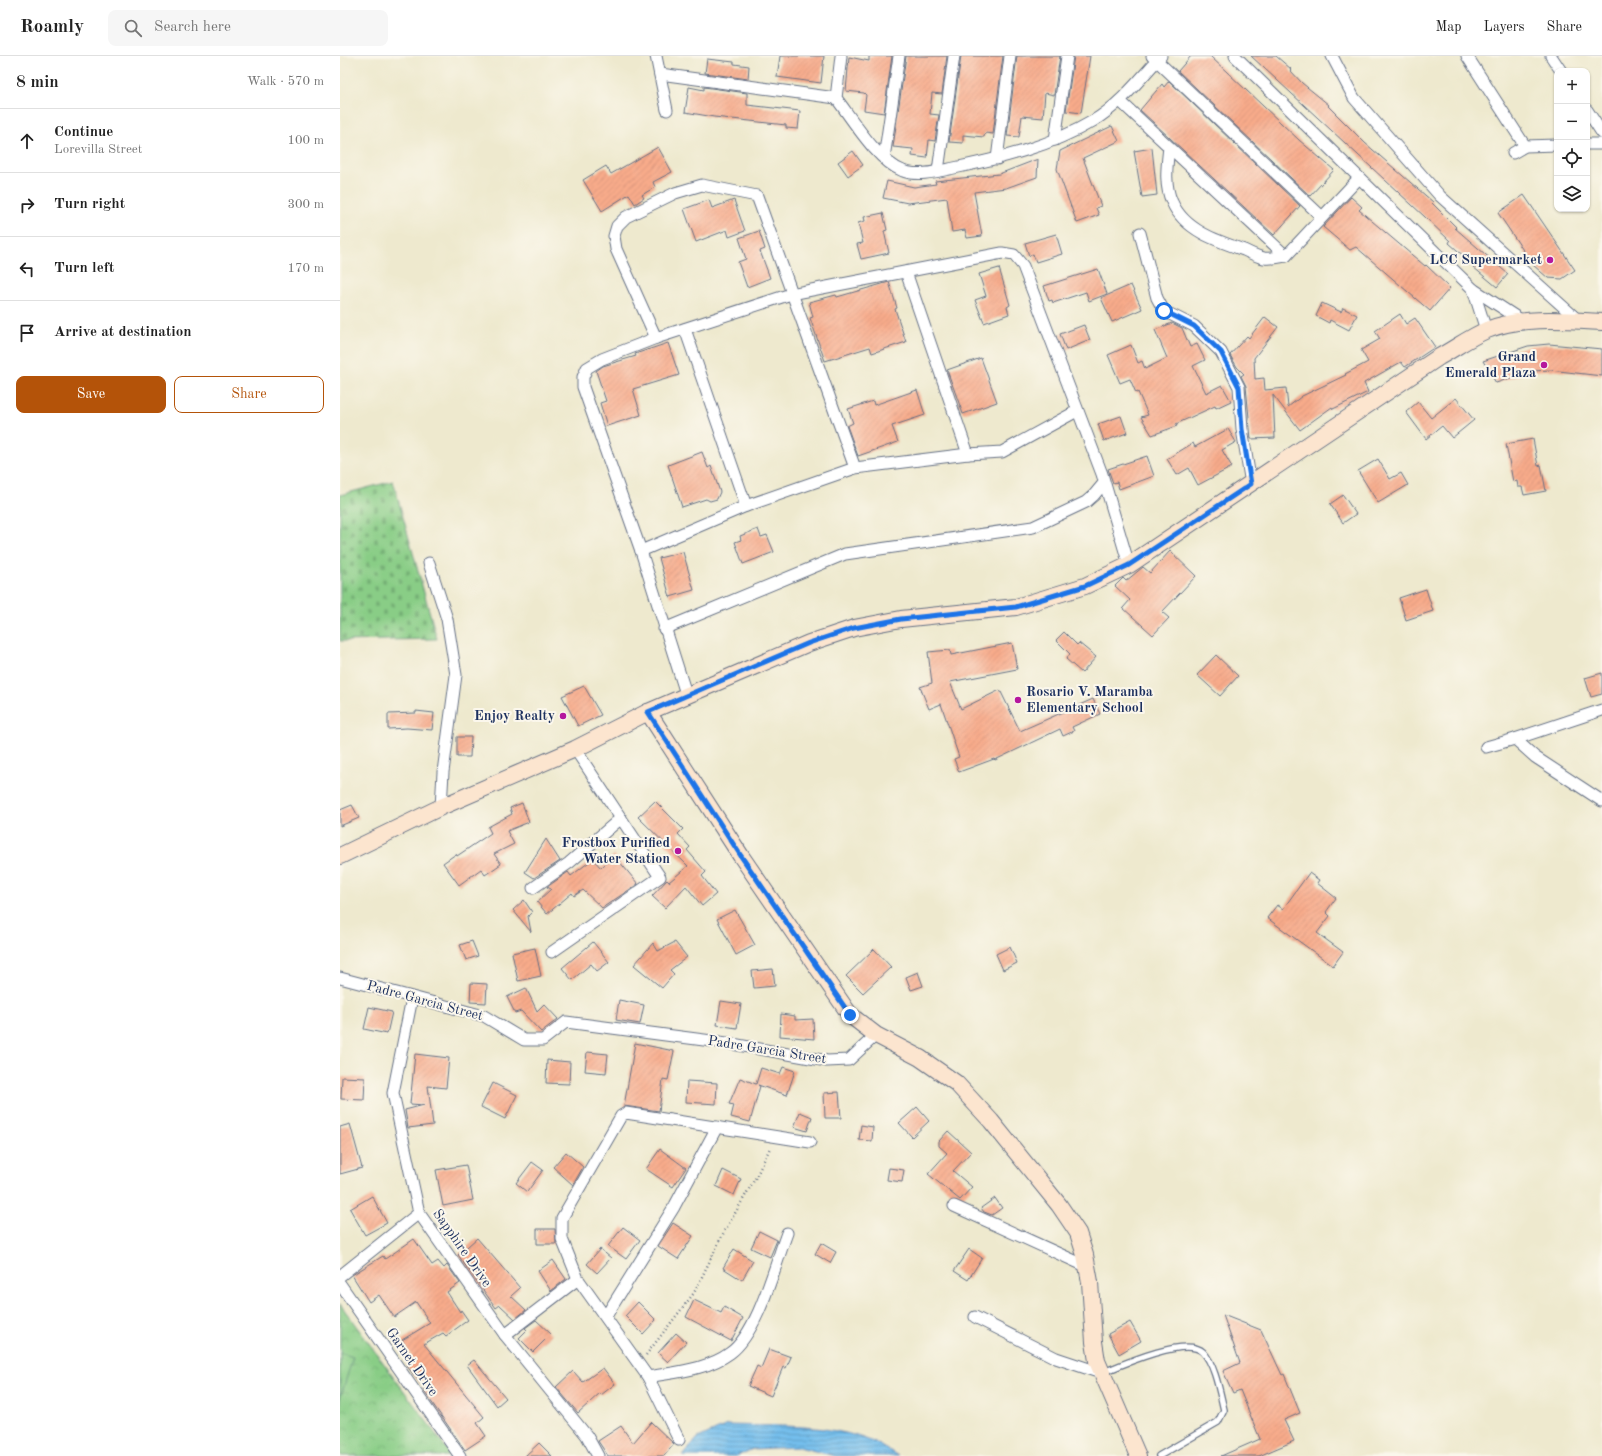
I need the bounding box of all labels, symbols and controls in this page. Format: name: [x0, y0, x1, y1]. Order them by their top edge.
search box: [108, 10, 388, 46]
icon: search: [122, 17, 144, 39]
text: Roamly: [20, 18, 84, 37]
text: Search here: [154, 20, 231, 35]
text: Map: [1436, 20, 1462, 34]
text: Layers: [1484, 20, 1525, 34]
text: Share: [1547, 20, 1582, 34]
map controls: [1554, 68, 1590, 212]
button: +: [1554, 68, 1590, 104]
text: 8 min: [16, 74, 59, 91]
text: Walk · 570 m: [247, 75, 324, 88]
button: −: [1554, 104, 1590, 140]
text: Continue: [54, 125, 113, 140]
icon: ahead: [16, 130, 38, 152]
text: 100 m: [287, 134, 324, 147]
button: locate: [1554, 140, 1590, 176]
text: Lorevilla Street: [54, 143, 142, 156]
button: layers: [1554, 176, 1590, 212]
icon: right: [16, 194, 38, 216]
text: Turn right: [54, 197, 125, 212]
text: 300 m: [287, 198, 324, 211]
place label: LCC Supermarket: [1430, 253, 1542, 267]
marker: LCC Supermarket: [1545, 255, 1555, 265]
icon: left: [16, 258, 38, 280]
text: Turn left: [54, 261, 114, 276]
text: 170 m: [287, 262, 324, 275]
route start: [1155, 302, 1173, 320]
icon: arrive: [16, 322, 38, 344]
text: Arrive at destination: [54, 325, 192, 340]
place label: Grand Emerald Plaza: [1445, 350, 1536, 380]
marker: Grand Emerald Plaza: [1539, 360, 1549, 370]
button: Save: [16, 376, 166, 413]
button: Share: [174, 376, 324, 413]
place label: Rosario V. Maramba Elementary School: [1026, 685, 1153, 715]
marker: Rosario V. Maramba Elementary School: [1013, 695, 1023, 705]
place label: Enjoy Realty: [474, 709, 555, 723]
marker: Enjoy Realty: [558, 711, 568, 721]
place label: Frostbox Purified Water Station: [561, 836, 670, 866]
marker: Frostbox Purified Water Station: [673, 846, 683, 856]
street label: Padre Garcia Street: [365, 979, 485, 1023]
route end: [841, 1006, 859, 1024]
street label: Padre Garcia Street: [707, 1034, 827, 1066]
street label: Sapphire Drive: [430, 1207, 494, 1289]
street label: Garnet Drive: [384, 1326, 440, 1398]

